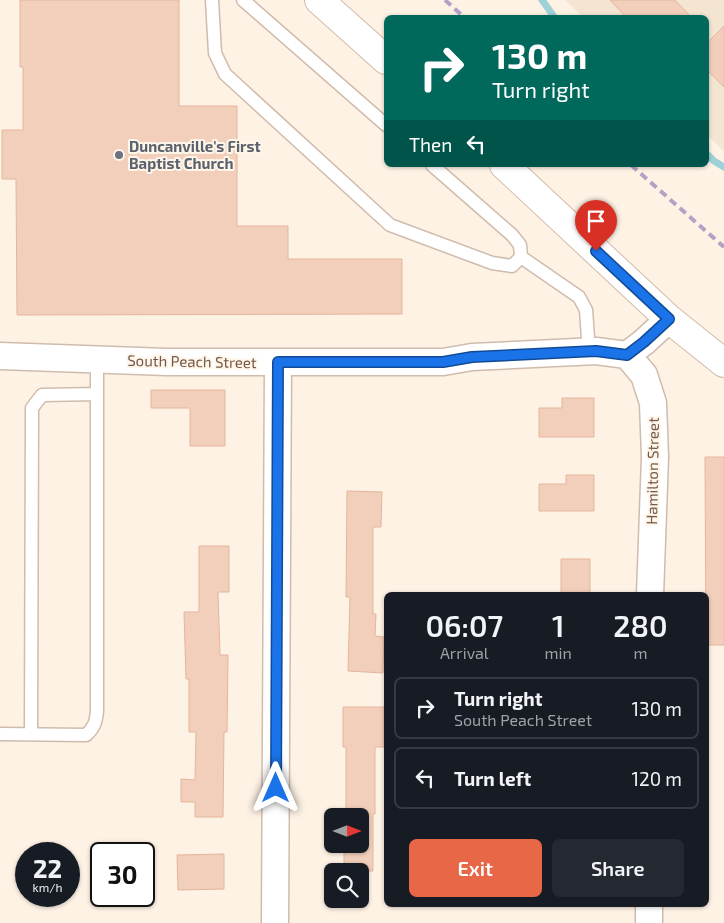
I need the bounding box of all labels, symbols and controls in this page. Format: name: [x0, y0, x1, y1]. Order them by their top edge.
text: 130 m: [492, 34, 587, 76]
icon: right: [409, 35, 474, 100]
text: Turn right: [492, 76, 590, 102]
icon: left: [462, 130, 490, 158]
text: Then: [409, 133, 452, 156]
place label: Duncanville's First Baptist Church: [129, 137, 261, 172]
marker: Duncanville's First Baptist Church: [113, 149, 125, 161]
pin: [575, 200, 617, 251]
icon: arrive: [582, 207, 610, 235]
street label: South Peach Street: [127, 351, 257, 371]
street label: Hamilton Street: [642, 417, 662, 525]
text: 06:07: [425, 607, 503, 643]
text: 1: [552, 607, 564, 643]
text: 280: [613, 607, 668, 643]
text: Arrival: [440, 643, 489, 662]
text: min: [545, 643, 572, 662]
text: m: [633, 643, 647, 662]
text: Turn right: [454, 687, 542, 710]
icon: right: [411, 694, 439, 722]
text: 130 m: [632, 697, 682, 720]
text: South Peach Street: [454, 710, 592, 729]
position arrow: [249, 761, 301, 813]
icon: left: [411, 764, 439, 792]
text: Turn left: [454, 767, 531, 790]
text: 120 m: [631, 767, 682, 790]
north arrow: [324, 808, 369, 852]
map controls: [324, 808, 369, 908]
button: Exit: [409, 839, 542, 897]
button: Share: [552, 839, 684, 897]
speed limit sign: 30: [90, 842, 155, 907]
text: 22: [33, 853, 62, 883]
button: search: [324, 863, 369, 908]
text: km/h: [33, 880, 62, 894]

